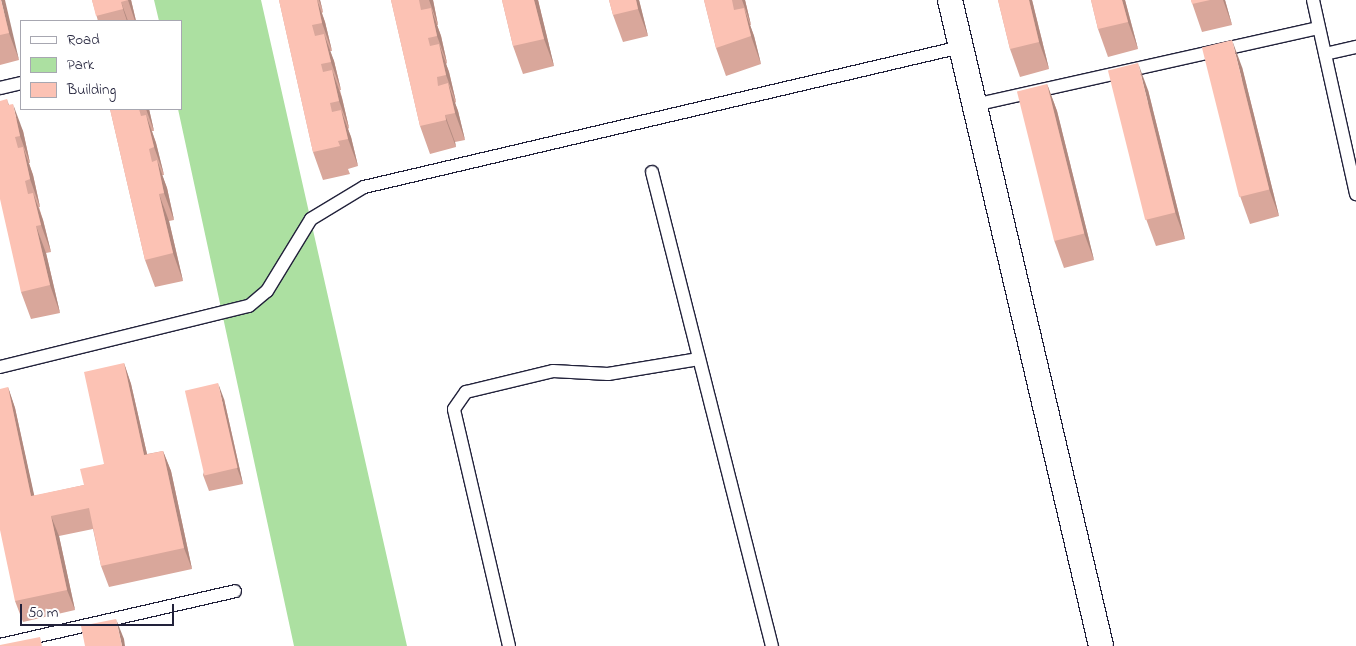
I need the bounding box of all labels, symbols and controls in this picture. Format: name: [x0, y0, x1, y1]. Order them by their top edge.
legend: [20, 20, 182, 110]
text: Road: [67, 29, 100, 51]
text: Park: [67, 54, 94, 76]
text: Building: [67, 79, 116, 101]
scale bar: [22, 594, 176, 626]
text: 50 m: [28, 602, 58, 624]

